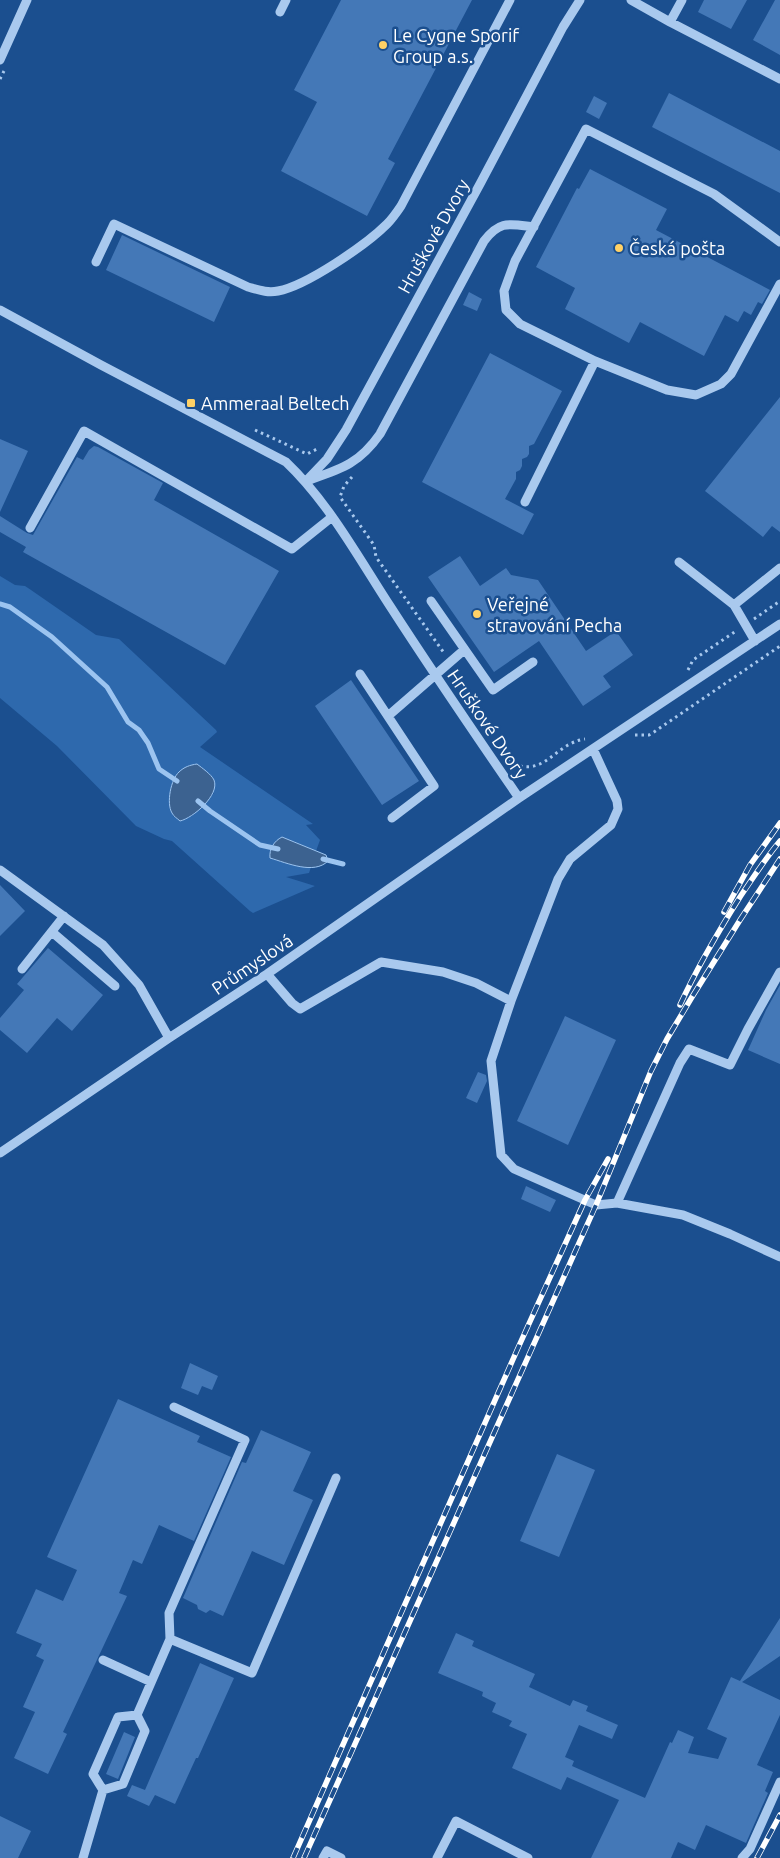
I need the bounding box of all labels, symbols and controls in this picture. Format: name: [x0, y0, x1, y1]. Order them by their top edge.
place label: Le Cygne Sporif Group a.s.: [393, 25, 519, 66]
marker: Le Cygne Sporif Group a.s.: [377, 39, 389, 51]
street label: Hruškové Dvory: [393, 175, 473, 297]
place label: Česká pošta: [629, 237, 725, 258]
marker: Česká pošta: [613, 242, 625, 254]
place label: Ammeraal Beltech: [201, 393, 350, 413]
marker: Ammeraal Beltech: [185, 397, 197, 409]
place label: Veřejné stravování Pecha: [487, 594, 622, 635]
marker: Veřejné stravování Pecha: [471, 608, 483, 620]
street label: Hruškové Dvory: [444, 666, 532, 783]
street label: Průmyslová: [208, 930, 296, 998]

